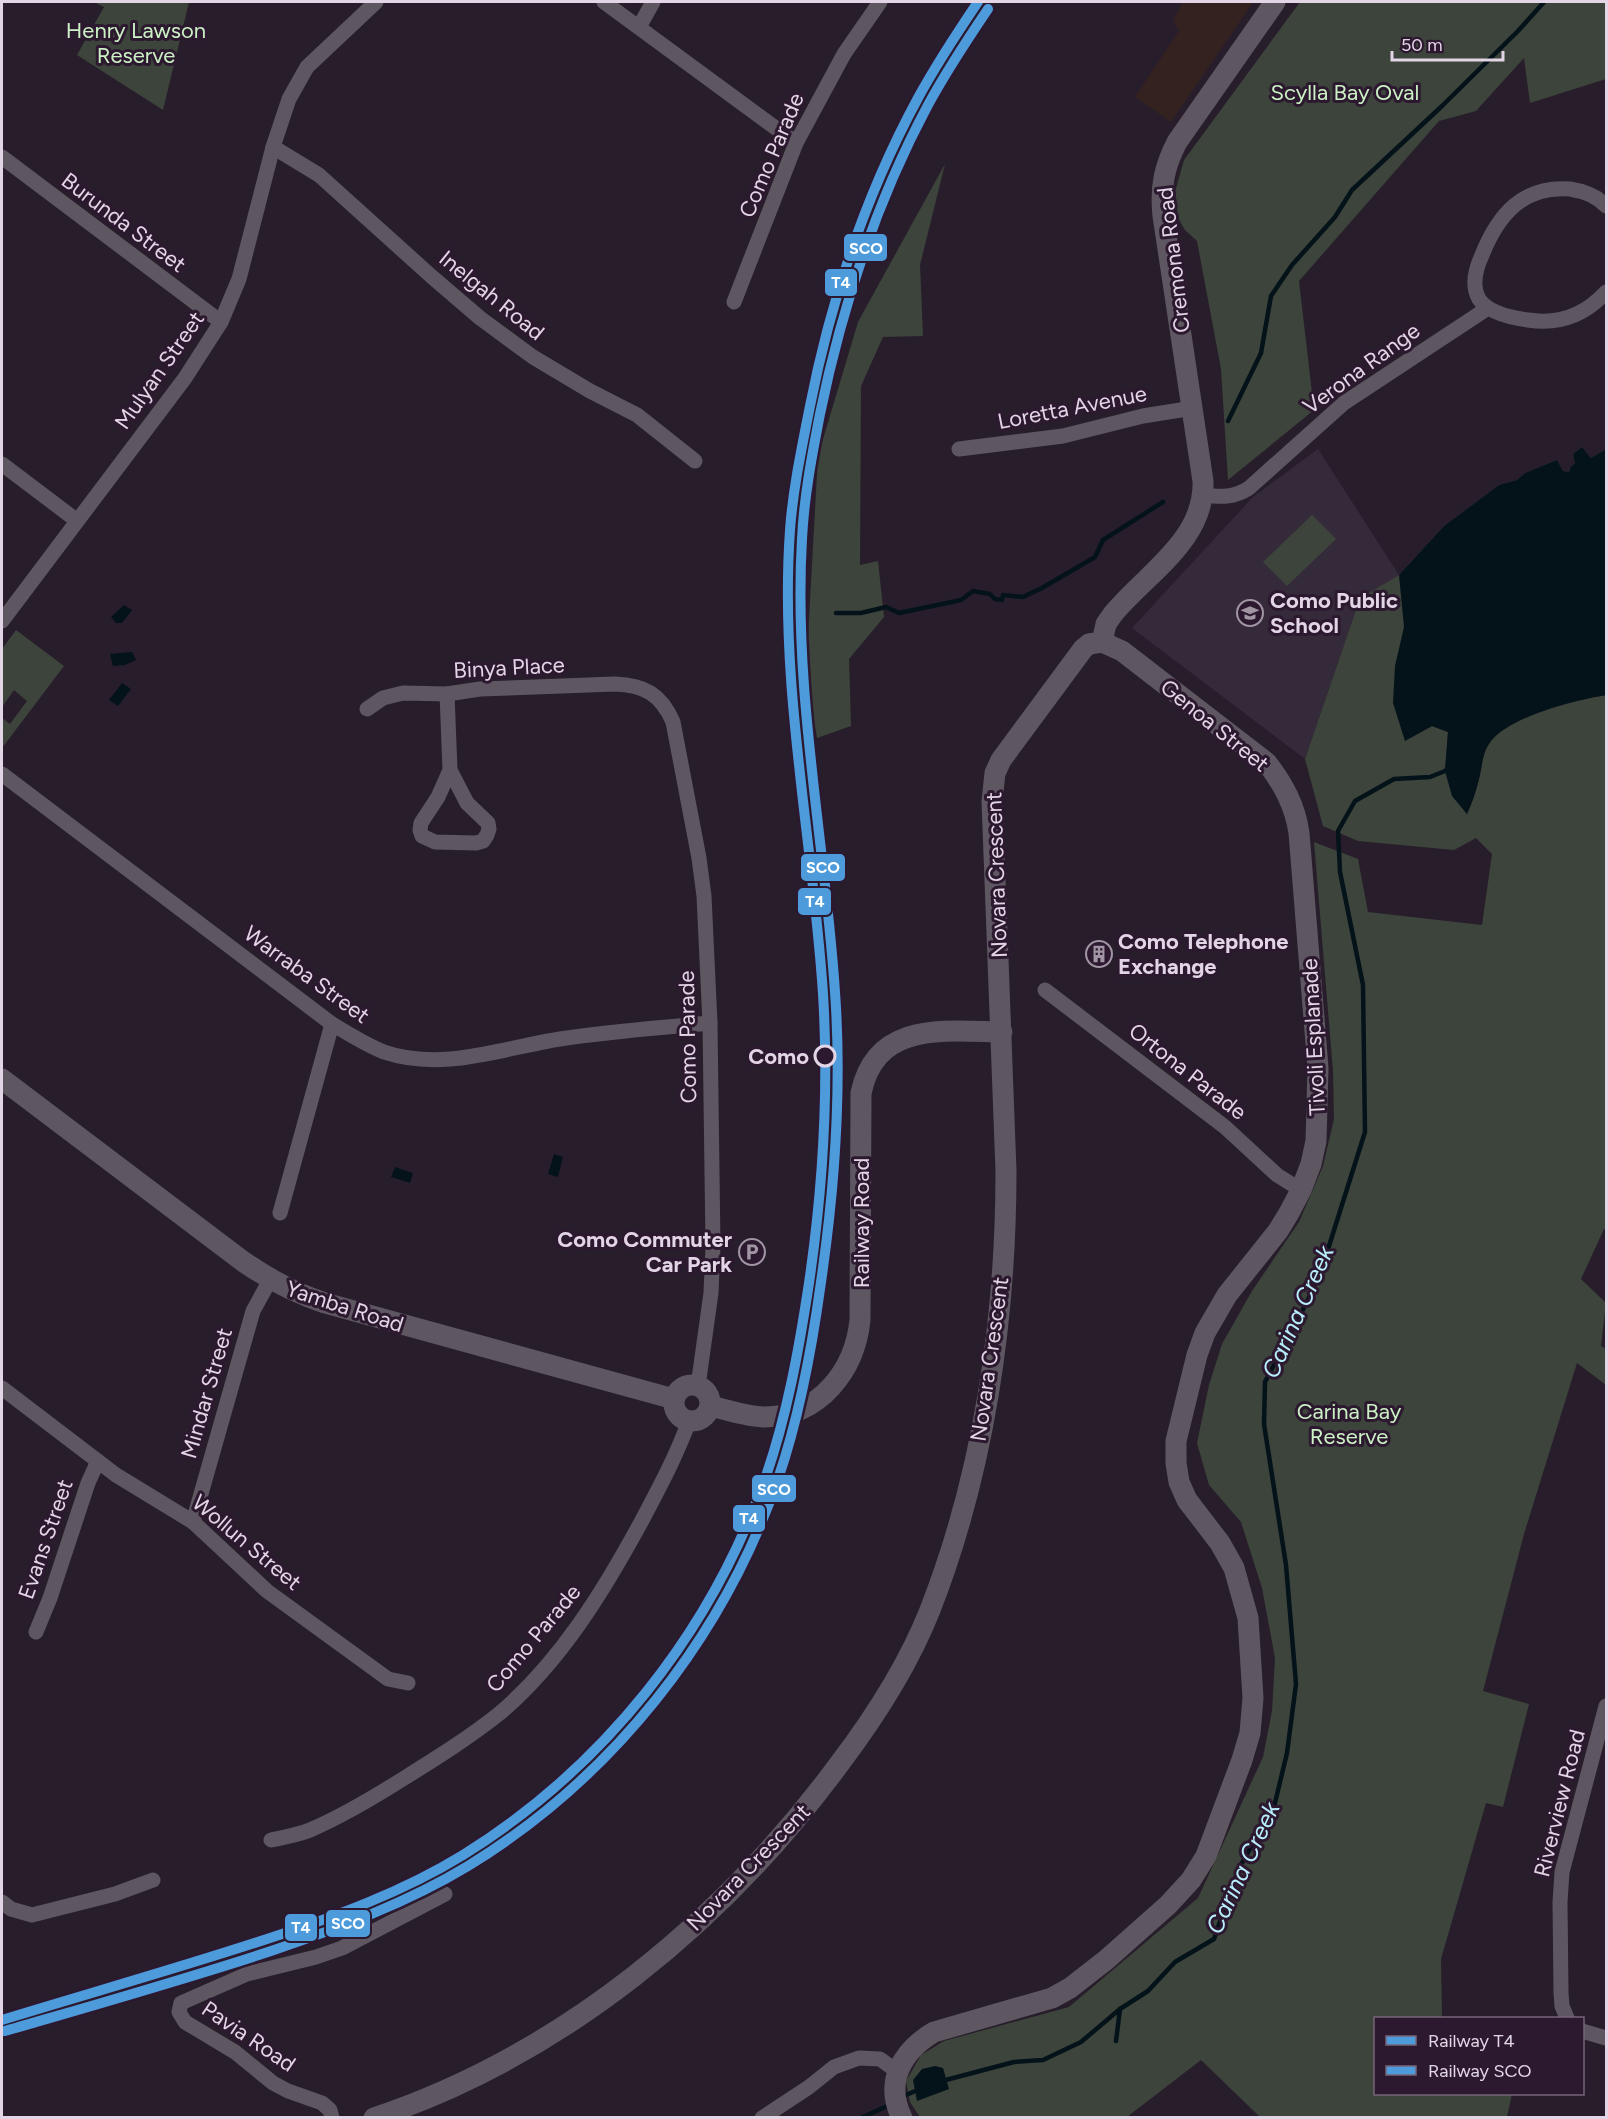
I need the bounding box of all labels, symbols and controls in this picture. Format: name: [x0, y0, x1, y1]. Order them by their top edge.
park label: Henry Lawson Reserve: [66, 17, 206, 69]
scale bar: [1392, 24, 1503, 62]
text: 50 m: [1401, 34, 1443, 56]
park label: Scylla Bay Oval: [1271, 79, 1419, 106]
street label: Como Parade: [733, 89, 810, 222]
street label: Burunda Street: [56, 167, 191, 278]
street label: Cremona Road: [1151, 186, 1196, 334]
line badge: SCO: [843, 233, 888, 262]
text: SCO: [849, 239, 883, 258]
street label: Inelgah Road: [434, 245, 550, 346]
line badge: T4: [824, 268, 858, 297]
text: T4: [831, 273, 851, 292]
street label: Mulyan Street: [109, 306, 210, 434]
street label: Verona Range: [1298, 317, 1425, 420]
street label: Loretta Avenue: [995, 380, 1149, 435]
place label: Como Public School: [1270, 587, 1398, 639]
school or university icon: Como Public School: [1235, 598, 1265, 628]
street label: Binya Place: [453, 651, 565, 684]
street label: Genoa Street: [1155, 673, 1274, 777]
street label: Novara Crescent: [980, 792, 1013, 958]
line badge: SCO: [800, 853, 846, 882]
text: SCO: [806, 858, 840, 877]
line badge: T4: [797, 887, 832, 916]
text: T4: [805, 892, 825, 911]
street label: Warraba Street: [239, 920, 375, 1029]
place label: Como Telephone Exchange: [1118, 928, 1288, 980]
building icon: Como Telephone Exchange: [1084, 939, 1114, 969]
street label: Tivoli Esplanade: [1296, 958, 1331, 1116]
street label: Como Parade: [673, 970, 702, 1104]
street label: Ortona Parade: [1124, 1017, 1252, 1126]
place label: Como: [748, 1043, 809, 1070]
marker: Como: [814, 1045, 836, 1067]
street label: Railway Road: [848, 1158, 875, 1288]
place label: Como Commuter Car Park: [557, 1226, 733, 1278]
parking icon: Como Commuter Car Park: [737, 1237, 767, 1267]
water label: Carina Creek: [1255, 1240, 1340, 1383]
street label: Yamba Road: [283, 1275, 407, 1338]
street label: Novara Crescent: [965, 1275, 1014, 1443]
street label: Mindar Street: [175, 1325, 238, 1462]
park label: Carina Bay Reserve: [1297, 1398, 1402, 1450]
line badge: SCO: [751, 1474, 797, 1503]
street label: Evans Street: [12, 1476, 79, 1603]
text: SCO: [757, 1480, 791, 1499]
street label: Wollun Street: [187, 1489, 307, 1596]
line badge: T4: [732, 1504, 766, 1533]
text: T4: [739, 1509, 759, 1528]
street label: Como Parade: [480, 1579, 586, 1698]
street label: Riverview Road: [1528, 1727, 1591, 1880]
water label: Carina Creek: [1199, 1796, 1286, 1938]
street label: Novara Crescent: [681, 1798, 816, 1936]
line badge: SCO: [325, 1909, 371, 1938]
line badge: T4: [284, 1913, 318, 1942]
text: SCO: [331, 1914, 365, 1933]
text: T4: [291, 1918, 311, 1937]
street label: Pavia Road: [197, 1995, 301, 2078]
legend: [1374, 2017, 1584, 2095]
text: Railway T4: [1428, 2030, 1515, 2052]
text: Railway SCO: [1428, 2060, 1531, 2082]

